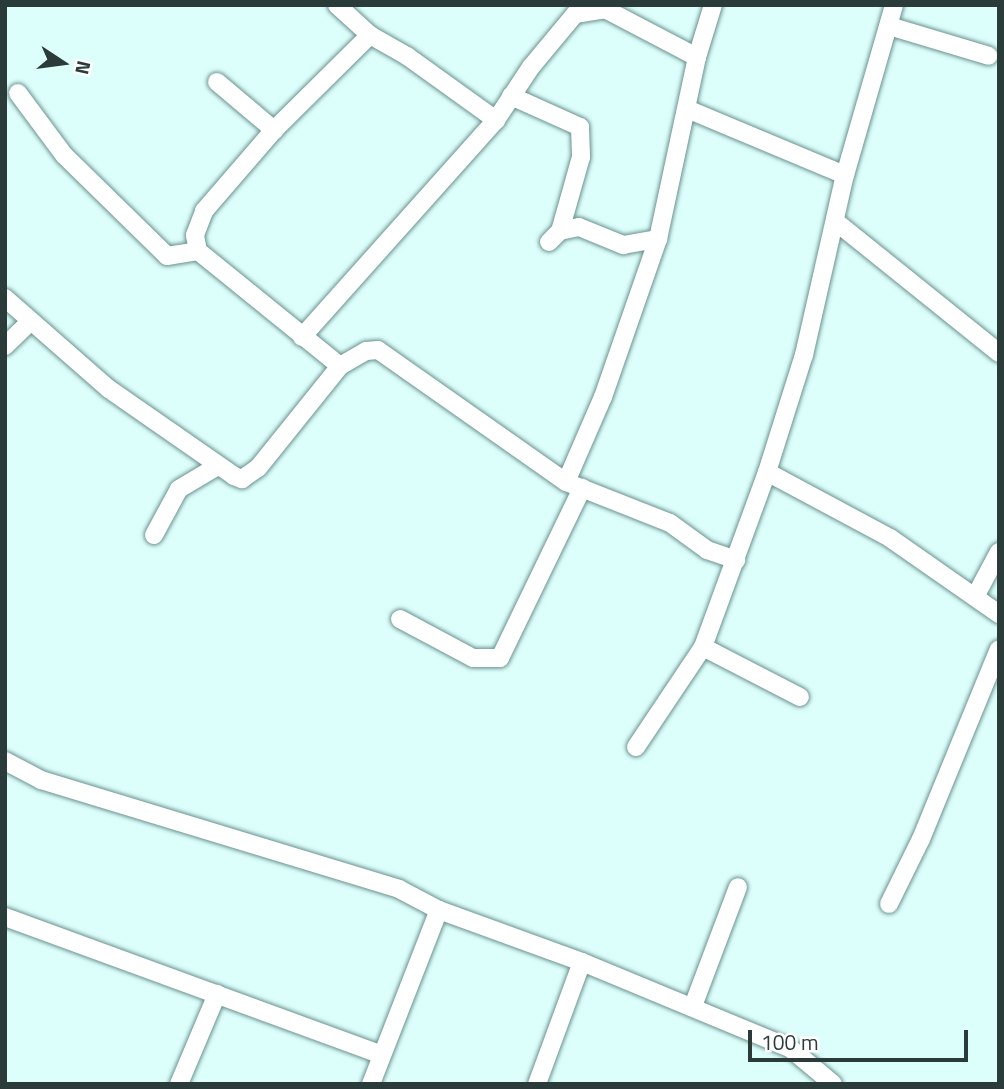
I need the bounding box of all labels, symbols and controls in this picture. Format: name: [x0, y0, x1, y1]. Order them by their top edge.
north arrow: [28, 28, 98, 98]
text: N: [68, 58, 100, 78]
scale bar: [752, 1016, 972, 1060]
text: 100 m: [761, 1026, 818, 1058]

